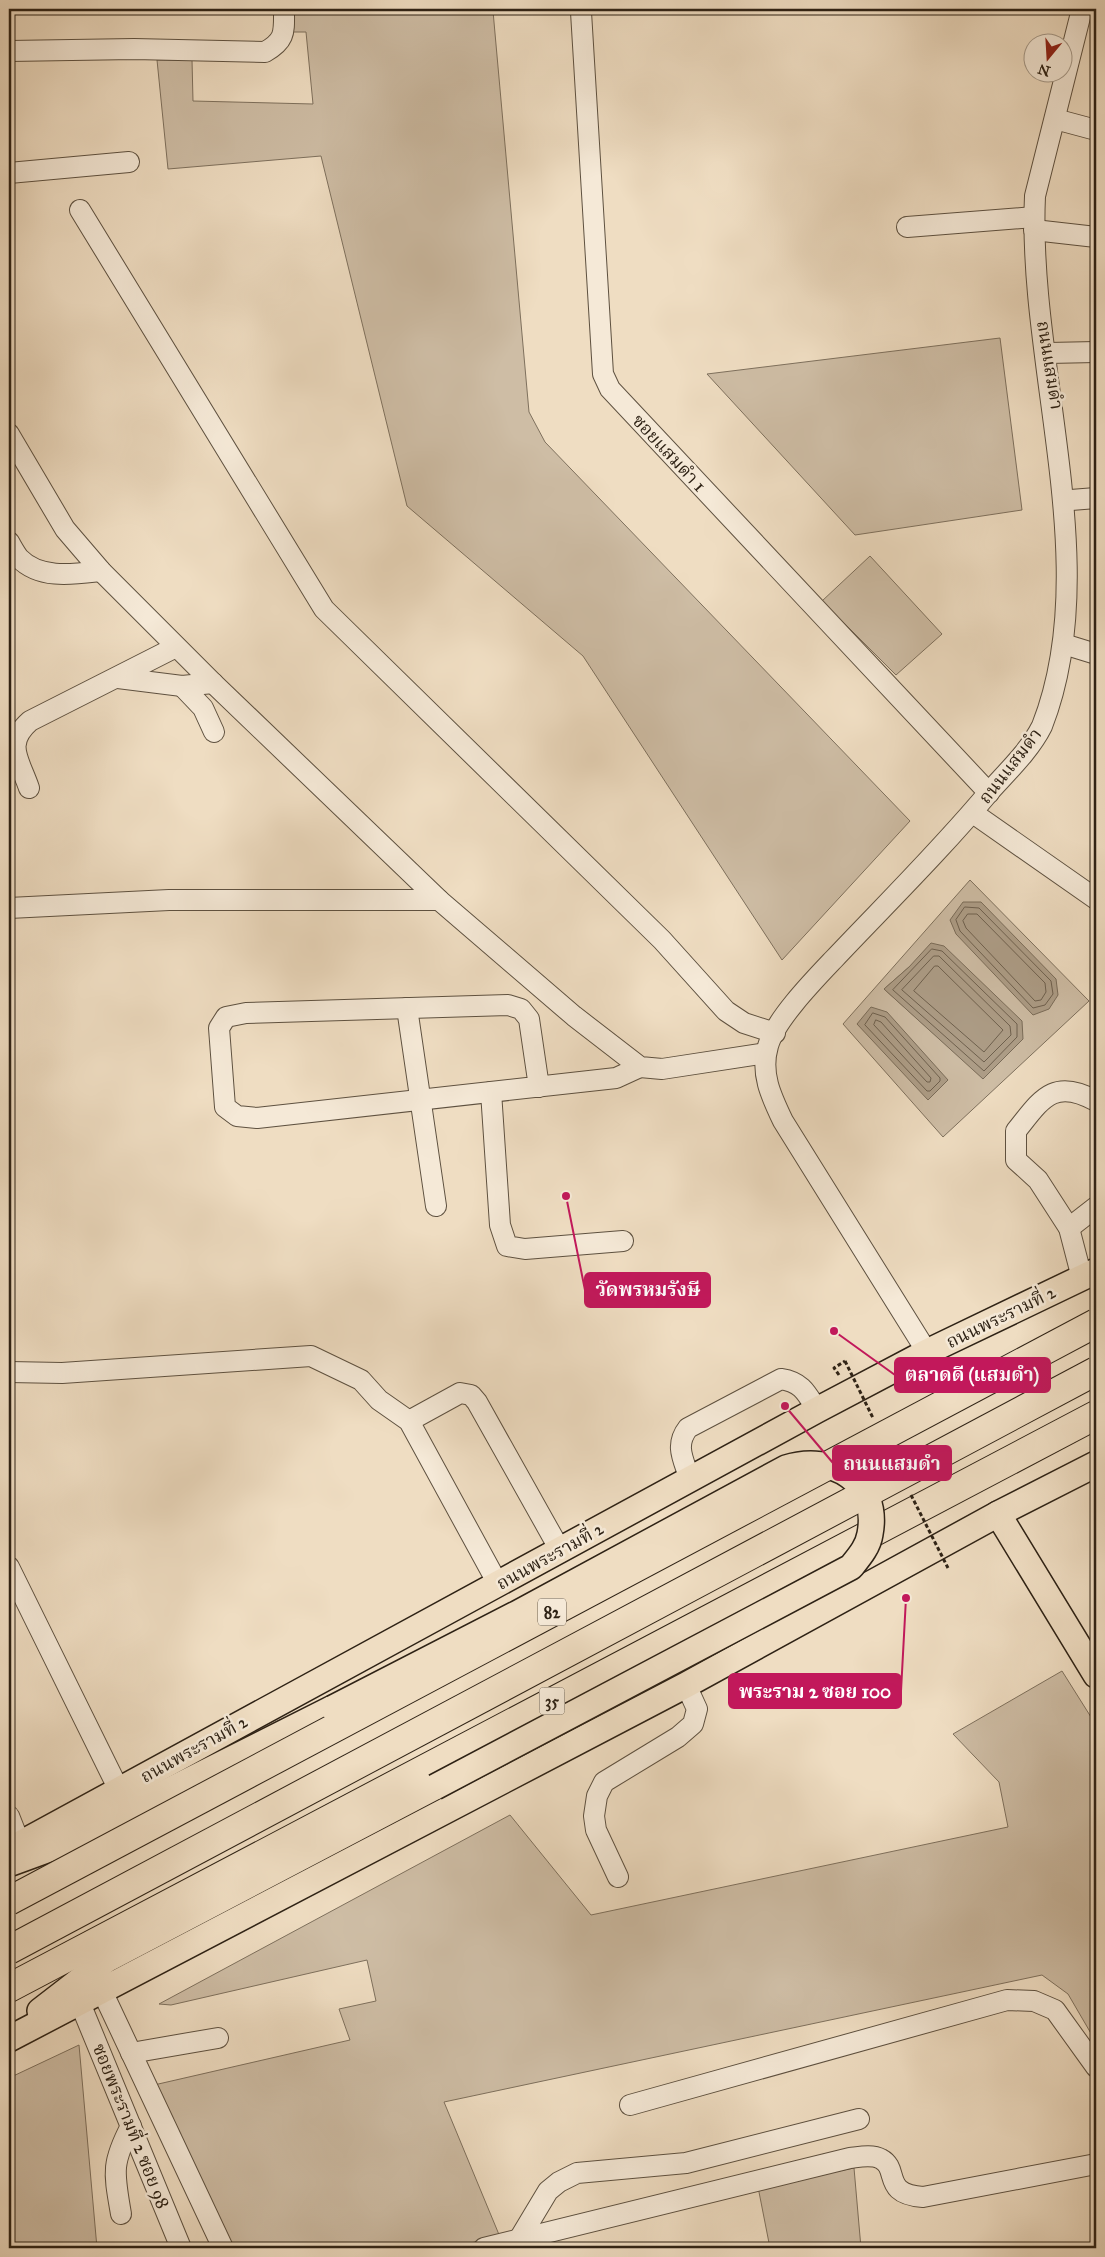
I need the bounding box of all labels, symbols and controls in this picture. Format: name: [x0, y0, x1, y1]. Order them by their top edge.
north arrow: [1022, 32, 1072, 82]
text: N: [1036, 60, 1052, 80]
street label: ถนนแสมดำ: [1032, 319, 1068, 411]
street label: ซอยแสมดำ 1: [628, 410, 710, 496]
street label: ถนนแสมดำ: [974, 724, 1046, 808]
callout: วัดพรหมรังษี: [585, 1273, 710, 1307]
text: วัดพรหมรังษี: [596, 1278, 701, 1301]
street label: ถนนพระรามที่ 2: [941, 1278, 1060, 1353]
callout: ตลาดดี (แสมดำ): [895, 1358, 1050, 1392]
text: ตลาดดี (แสมดำ): [905, 1363, 1039, 1387]
callout: ถนนแสมดำ: [833, 1446, 951, 1480]
text: ถนนแสมดำ: [843, 1452, 941, 1475]
street label: ถนนพระรามที่ 2: [491, 1515, 608, 1595]
road number: 82: [538, 1598, 566, 1625]
callout: พระราม 2 ซอย 100: [729, 1674, 901, 1708]
text: พระราม 2 ซอย 100: [739, 1680, 891, 1703]
road number: 35: [540, 1688, 564, 1714]
street label: ถนนพระรามที่ 2: [135, 1708, 252, 1788]
street label: ซอยพระรามที่ 2 ซอย 98: [88, 2039, 177, 2212]

